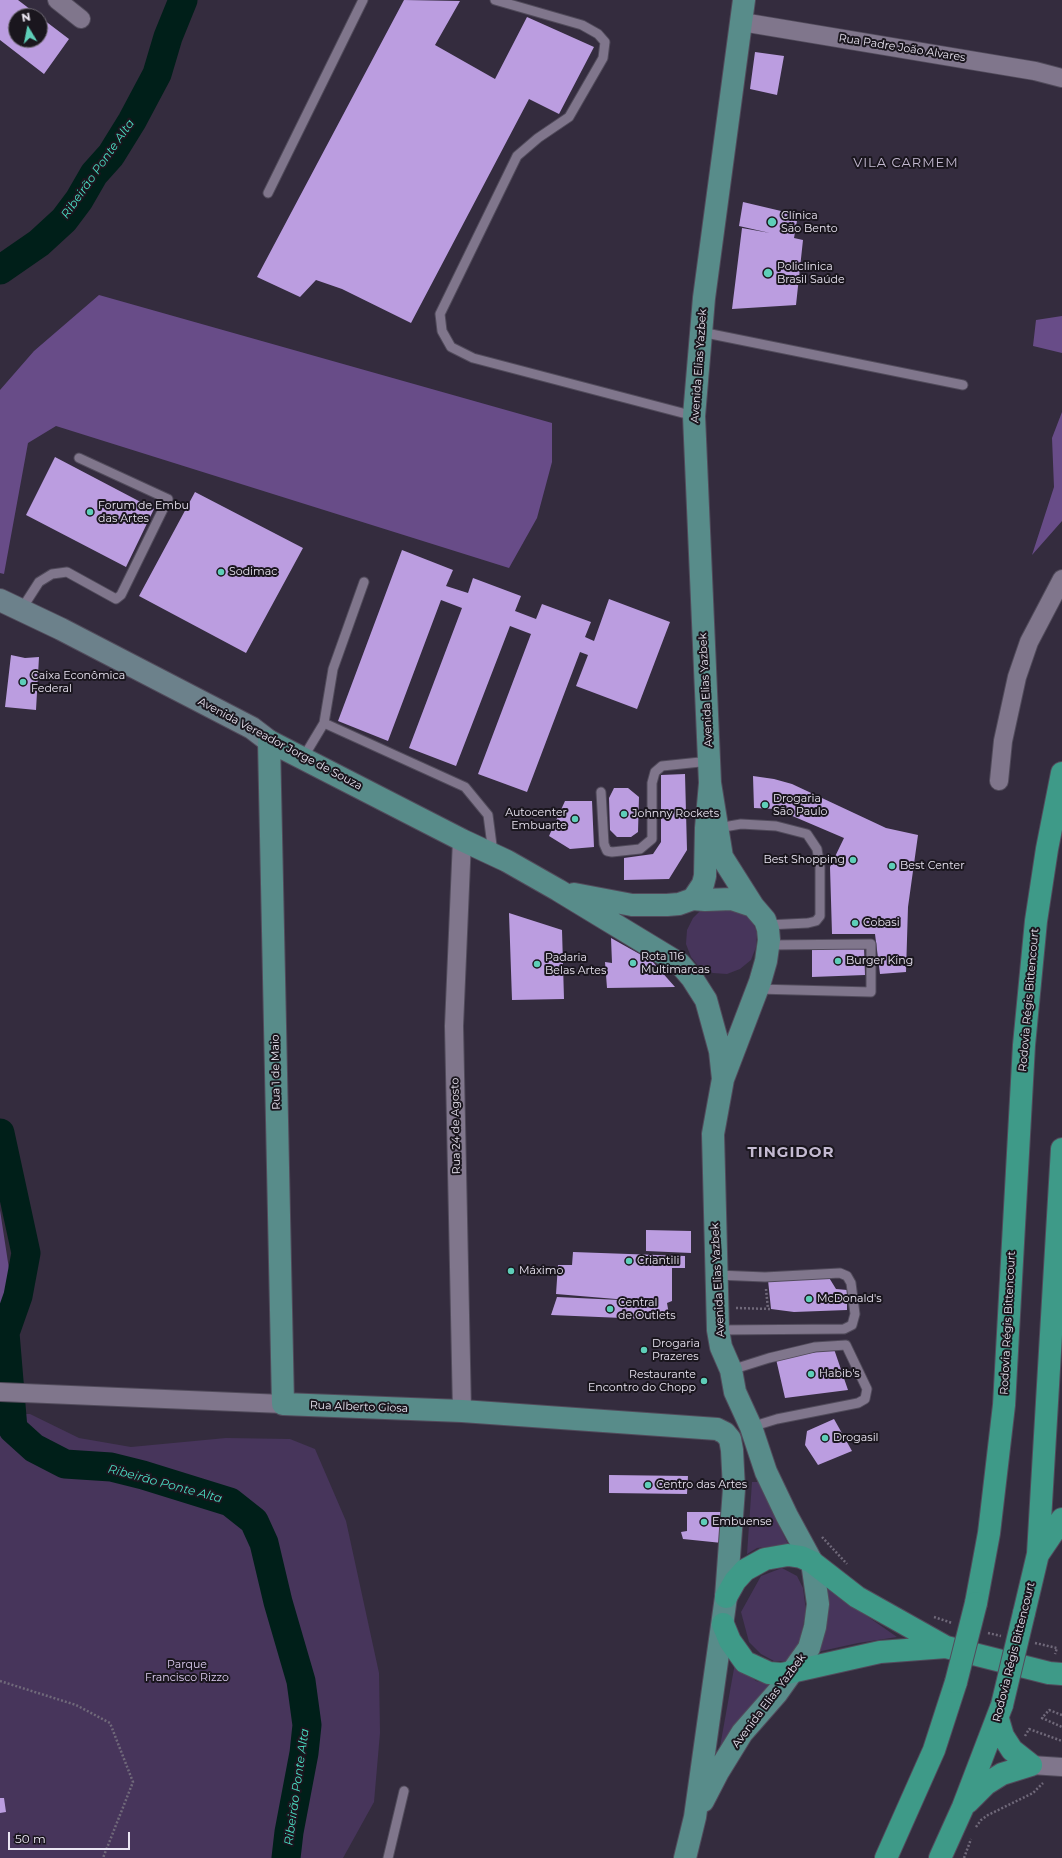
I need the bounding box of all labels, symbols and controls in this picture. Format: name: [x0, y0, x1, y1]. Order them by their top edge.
north arrow: [8, 8, 48, 48]
text: N: [20, 10, 32, 25]
street label: Rua Padre João Alvares: [838, 31, 966, 65]
water label: Ribeirão Ponte Alta: [58, 117, 138, 221]
district label: VILA CARMEM: [853, 155, 959, 171]
place label: Clínica São Bento: [781, 209, 838, 235]
marker: Clínica São Bento: [766, 216, 778, 228]
place label: Policlinica Brasil Saúde: [777, 260, 845, 286]
marker: Policlinica Brasil Saúde: [762, 267, 774, 279]
street label: Avenida Elias Yazbek: [688, 309, 710, 423]
place label: Forum de Embu das Artes: [98, 499, 189, 525]
marker: Forum de Embu das Artes: [85, 507, 95, 517]
place label: Sodimac: [229, 565, 277, 579]
marker: Sodimac: [216, 567, 226, 577]
street label: Avenida Elias Yazbek: [696, 633, 716, 747]
place label: Caixa Econômica Federal: [31, 669, 125, 695]
marker: Caixa Econômica Federal: [18, 677, 28, 687]
street label: Avenida Vereador Jorge de Souza: [196, 695, 364, 793]
place label: Drogaria São Paulo: [773, 792, 828, 818]
marker: Drogaria São Paulo: [760, 800, 770, 810]
place label: Autocenter Embuarte: [505, 806, 567, 832]
place label: Johnny Rockets: [632, 807, 719, 821]
marker: Johnny Rockets: [619, 809, 629, 819]
marker: Autocenter Embuarte: [570, 814, 580, 824]
place label: Best Shopping: [763, 853, 845, 867]
marker: Best Shopping: [848, 855, 858, 865]
place label: Best Center: [900, 859, 965, 873]
marker: Best Center: [887, 861, 897, 871]
place label: Cobasi: [863, 916, 900, 930]
marker: Cobasi: [850, 918, 860, 928]
street label: Rodovia Régis Bittencourt: [1016, 928, 1042, 1072]
place label: Rota 116 Multimarcas: [641, 950, 710, 976]
place label: Padaria Belas Artes: [545, 951, 606, 977]
place label: Burger King: [846, 954, 913, 968]
marker: Burger King: [833, 956, 843, 966]
marker: Rota 116 Multimarcas: [628, 958, 638, 968]
marker: Padaria Belas Artes: [532, 959, 542, 969]
street label: Rua 1 de Maio: [269, 1034, 283, 1110]
street label: Rua 24 de Agosto: [449, 1078, 463, 1174]
district label: TINGIDOR: [748, 1144, 834, 1162]
street label: Avenida Elias Yazbek: [708, 1223, 728, 1337]
street label: Rodovia Régis Bittencourt: [998, 1251, 1018, 1395]
place label: Criantili: [637, 1254, 679, 1268]
marker: Criantili: [624, 1256, 634, 1266]
place label: Máximo: [519, 1264, 563, 1278]
marker: Máximo: [506, 1266, 516, 1276]
place label: McDonald's: [817, 1292, 882, 1306]
marker: McDonald's: [804, 1294, 814, 1304]
place label: Central de Outlets: [618, 1296, 676, 1322]
marker: Central de Outlets: [605, 1304, 615, 1314]
place label: Drogaria Prazeres: [652, 1337, 700, 1363]
marker: Drogaria Prazeres: [639, 1345, 649, 1355]
place label: Habib's: [819, 1367, 860, 1381]
place label: Restaurante Encontro do Chopp: [588, 1368, 696, 1394]
marker: Habib's: [806, 1369, 816, 1379]
marker: Restaurante Encontro do Chopp: [699, 1376, 709, 1386]
street label: Rua Alberto Giosa: [310, 1399, 408, 1415]
place label: Drogasil: [833, 1431, 879, 1445]
marker: Drogasil: [820, 1433, 830, 1443]
water label: Ribeirão Ponte Alta: [106, 1462, 224, 1506]
place label: Centro das Artes: [656, 1478, 747, 1492]
marker: Centro das Artes: [643, 1480, 653, 1490]
place label: Embuense: [712, 1515, 772, 1529]
marker: Embuense: [699, 1517, 709, 1527]
street label: Rodovia Régis Bittencourt: [990, 1581, 1038, 1723]
street label: Avenida Elias Yazbek: [729, 1651, 809, 1751]
park label: Parque Francisco Rizzo: [145, 1658, 229, 1684]
water label: Ribeirão Ponte Alta: [282, 1728, 312, 1846]
scale bar: [10, 1824, 132, 1850]
text: 50 m: [15, 1831, 46, 1846]

